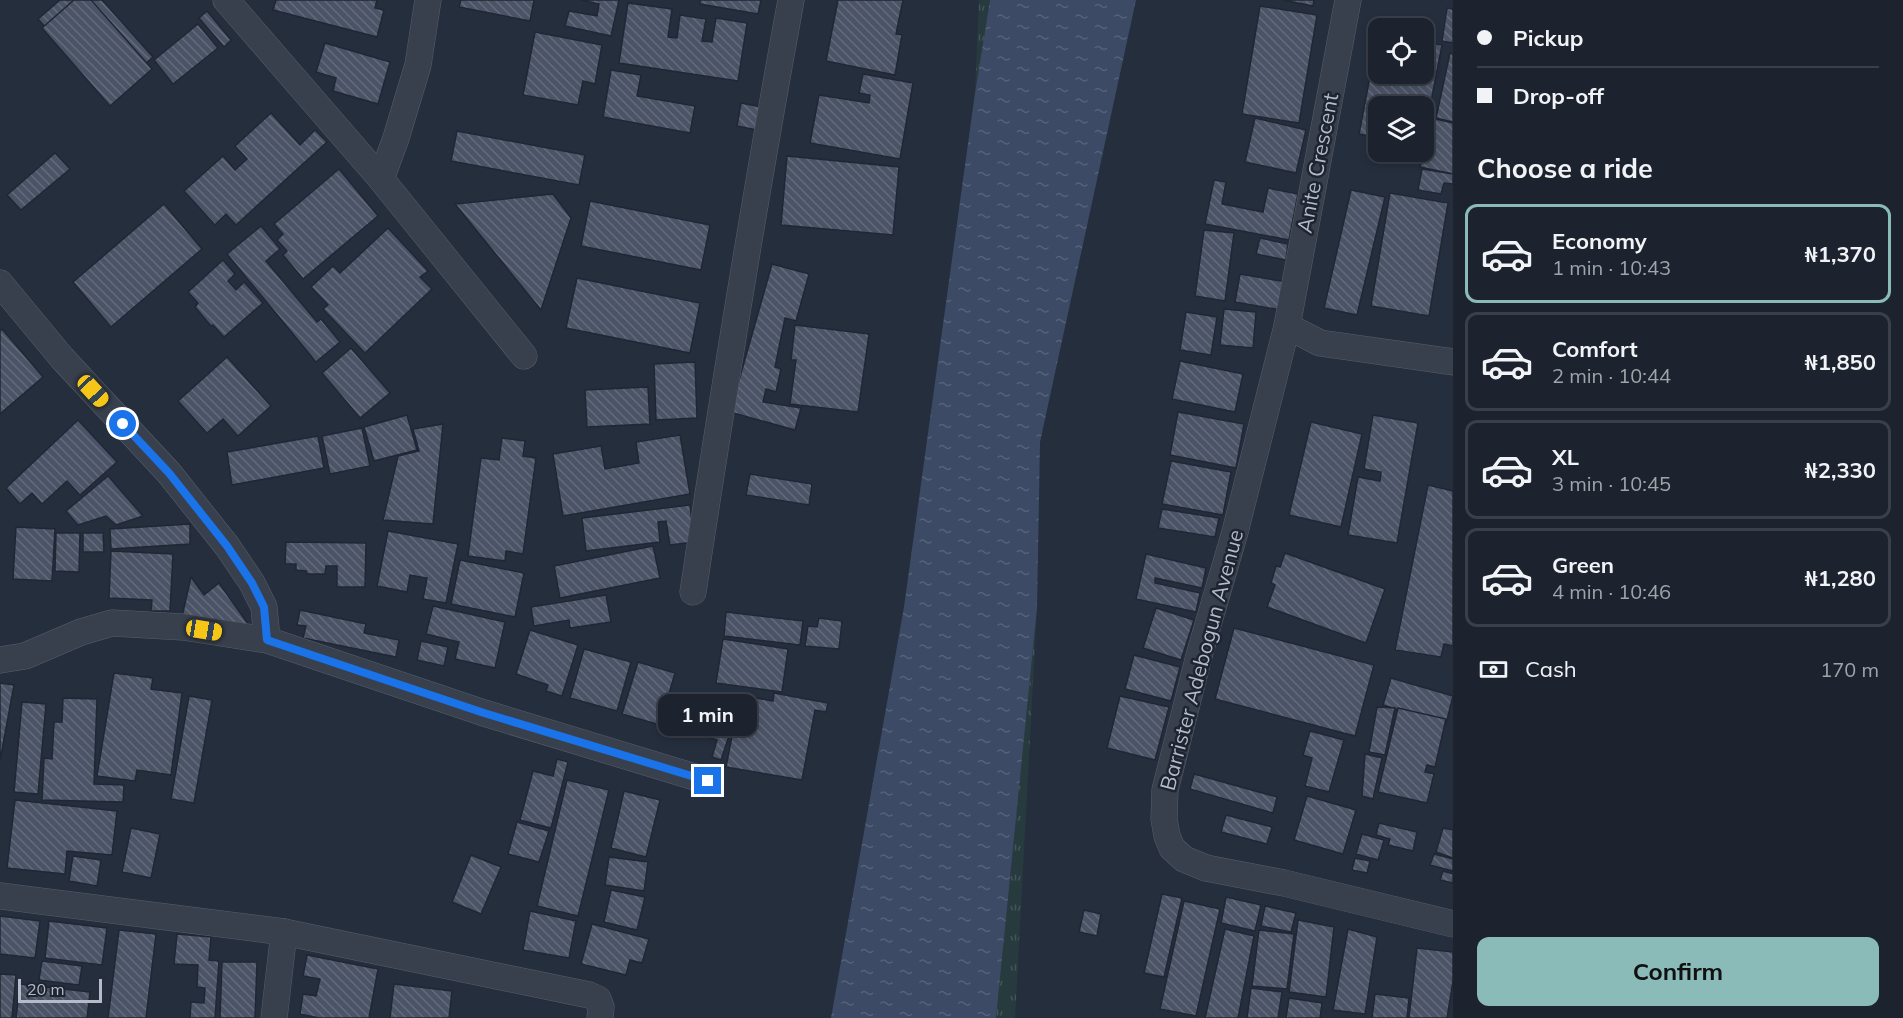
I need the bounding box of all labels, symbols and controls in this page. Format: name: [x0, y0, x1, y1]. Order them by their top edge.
map controls: [1368, 18, 1434, 162]
button: locate: [1368, 18, 1434, 84]
text: Pickup: [1513, 24, 1583, 52]
text: Drop-off: [1513, 82, 1604, 110]
street label: Anite Crescent: [1291, 91, 1343, 235]
button: layers: [1368, 96, 1434, 162]
text: Choose a ride: [1477, 151, 1653, 185]
icon: car: [1480, 227, 1534, 281]
text: Economy: [1552, 227, 1647, 255]
text: ₦1,370: [1805, 240, 1876, 268]
text: 1 min · 10:43: [1552, 255, 1671, 280]
icon: car: [1480, 335, 1534, 389]
text: Comfort: [1552, 335, 1638, 363]
text: ₦1,850: [1805, 348, 1876, 376]
text: 2 min · 10:44: [1552, 363, 1671, 388]
car: [74, 372, 112, 410]
route start: [109, 410, 136, 437]
icon: car: [1480, 443, 1534, 497]
text: XL: [1552, 443, 1579, 471]
text: ₦2,330: [1805, 456, 1876, 484]
text: 3 min · 10:45: [1552, 471, 1671, 496]
street label: Barrister Adebogun Avenue: [1154, 527, 1248, 793]
icon: car: [1480, 551, 1534, 605]
text: Green: [1552, 551, 1614, 579]
text: ₦1,280: [1805, 564, 1876, 592]
text: 4 min · 10:46: [1552, 579, 1671, 604]
car: [185, 618, 223, 642]
icon: cash: [1477, 653, 1510, 686]
text: Cash: [1525, 655, 1577, 683]
text: 170 m: [1820, 657, 1879, 682]
callout: 1 min: [658, 694, 758, 736]
text: 1 min: [681, 702, 734, 727]
route end: [694, 767, 721, 794]
button: Confirm: [1477, 937, 1879, 1006]
scale bar: [18, 976, 102, 1004]
text: 20 m: [27, 979, 64, 999]

